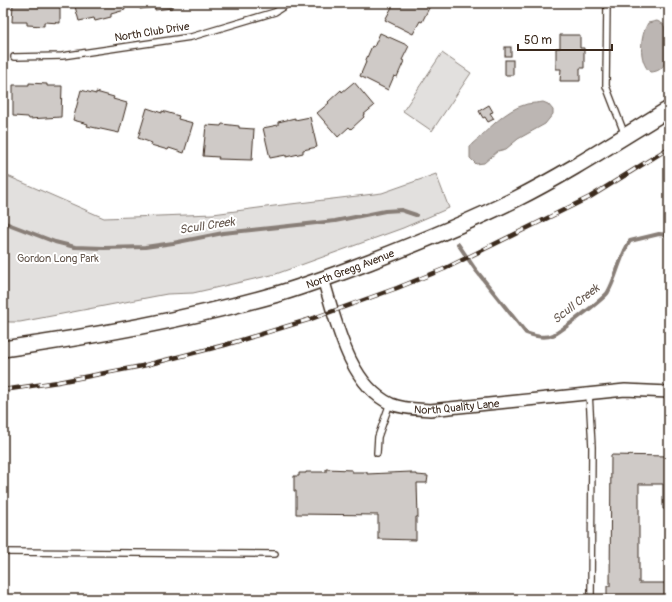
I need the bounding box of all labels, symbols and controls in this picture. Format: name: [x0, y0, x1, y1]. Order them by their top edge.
street label: North Club Drive: [114, 20, 191, 44]
scale bar: [518, 26, 612, 52]
text: 50 m: [524, 33, 552, 48]
water label: Scull Creek: [178, 214, 237, 238]
street label: North Gregg Avenue: [304, 246, 396, 291]
park label: Gordon Long Park: [17, 252, 99, 265]
water label: Scull Creek: [549, 280, 603, 327]
street label: North Quality Lane: [413, 396, 500, 417]

